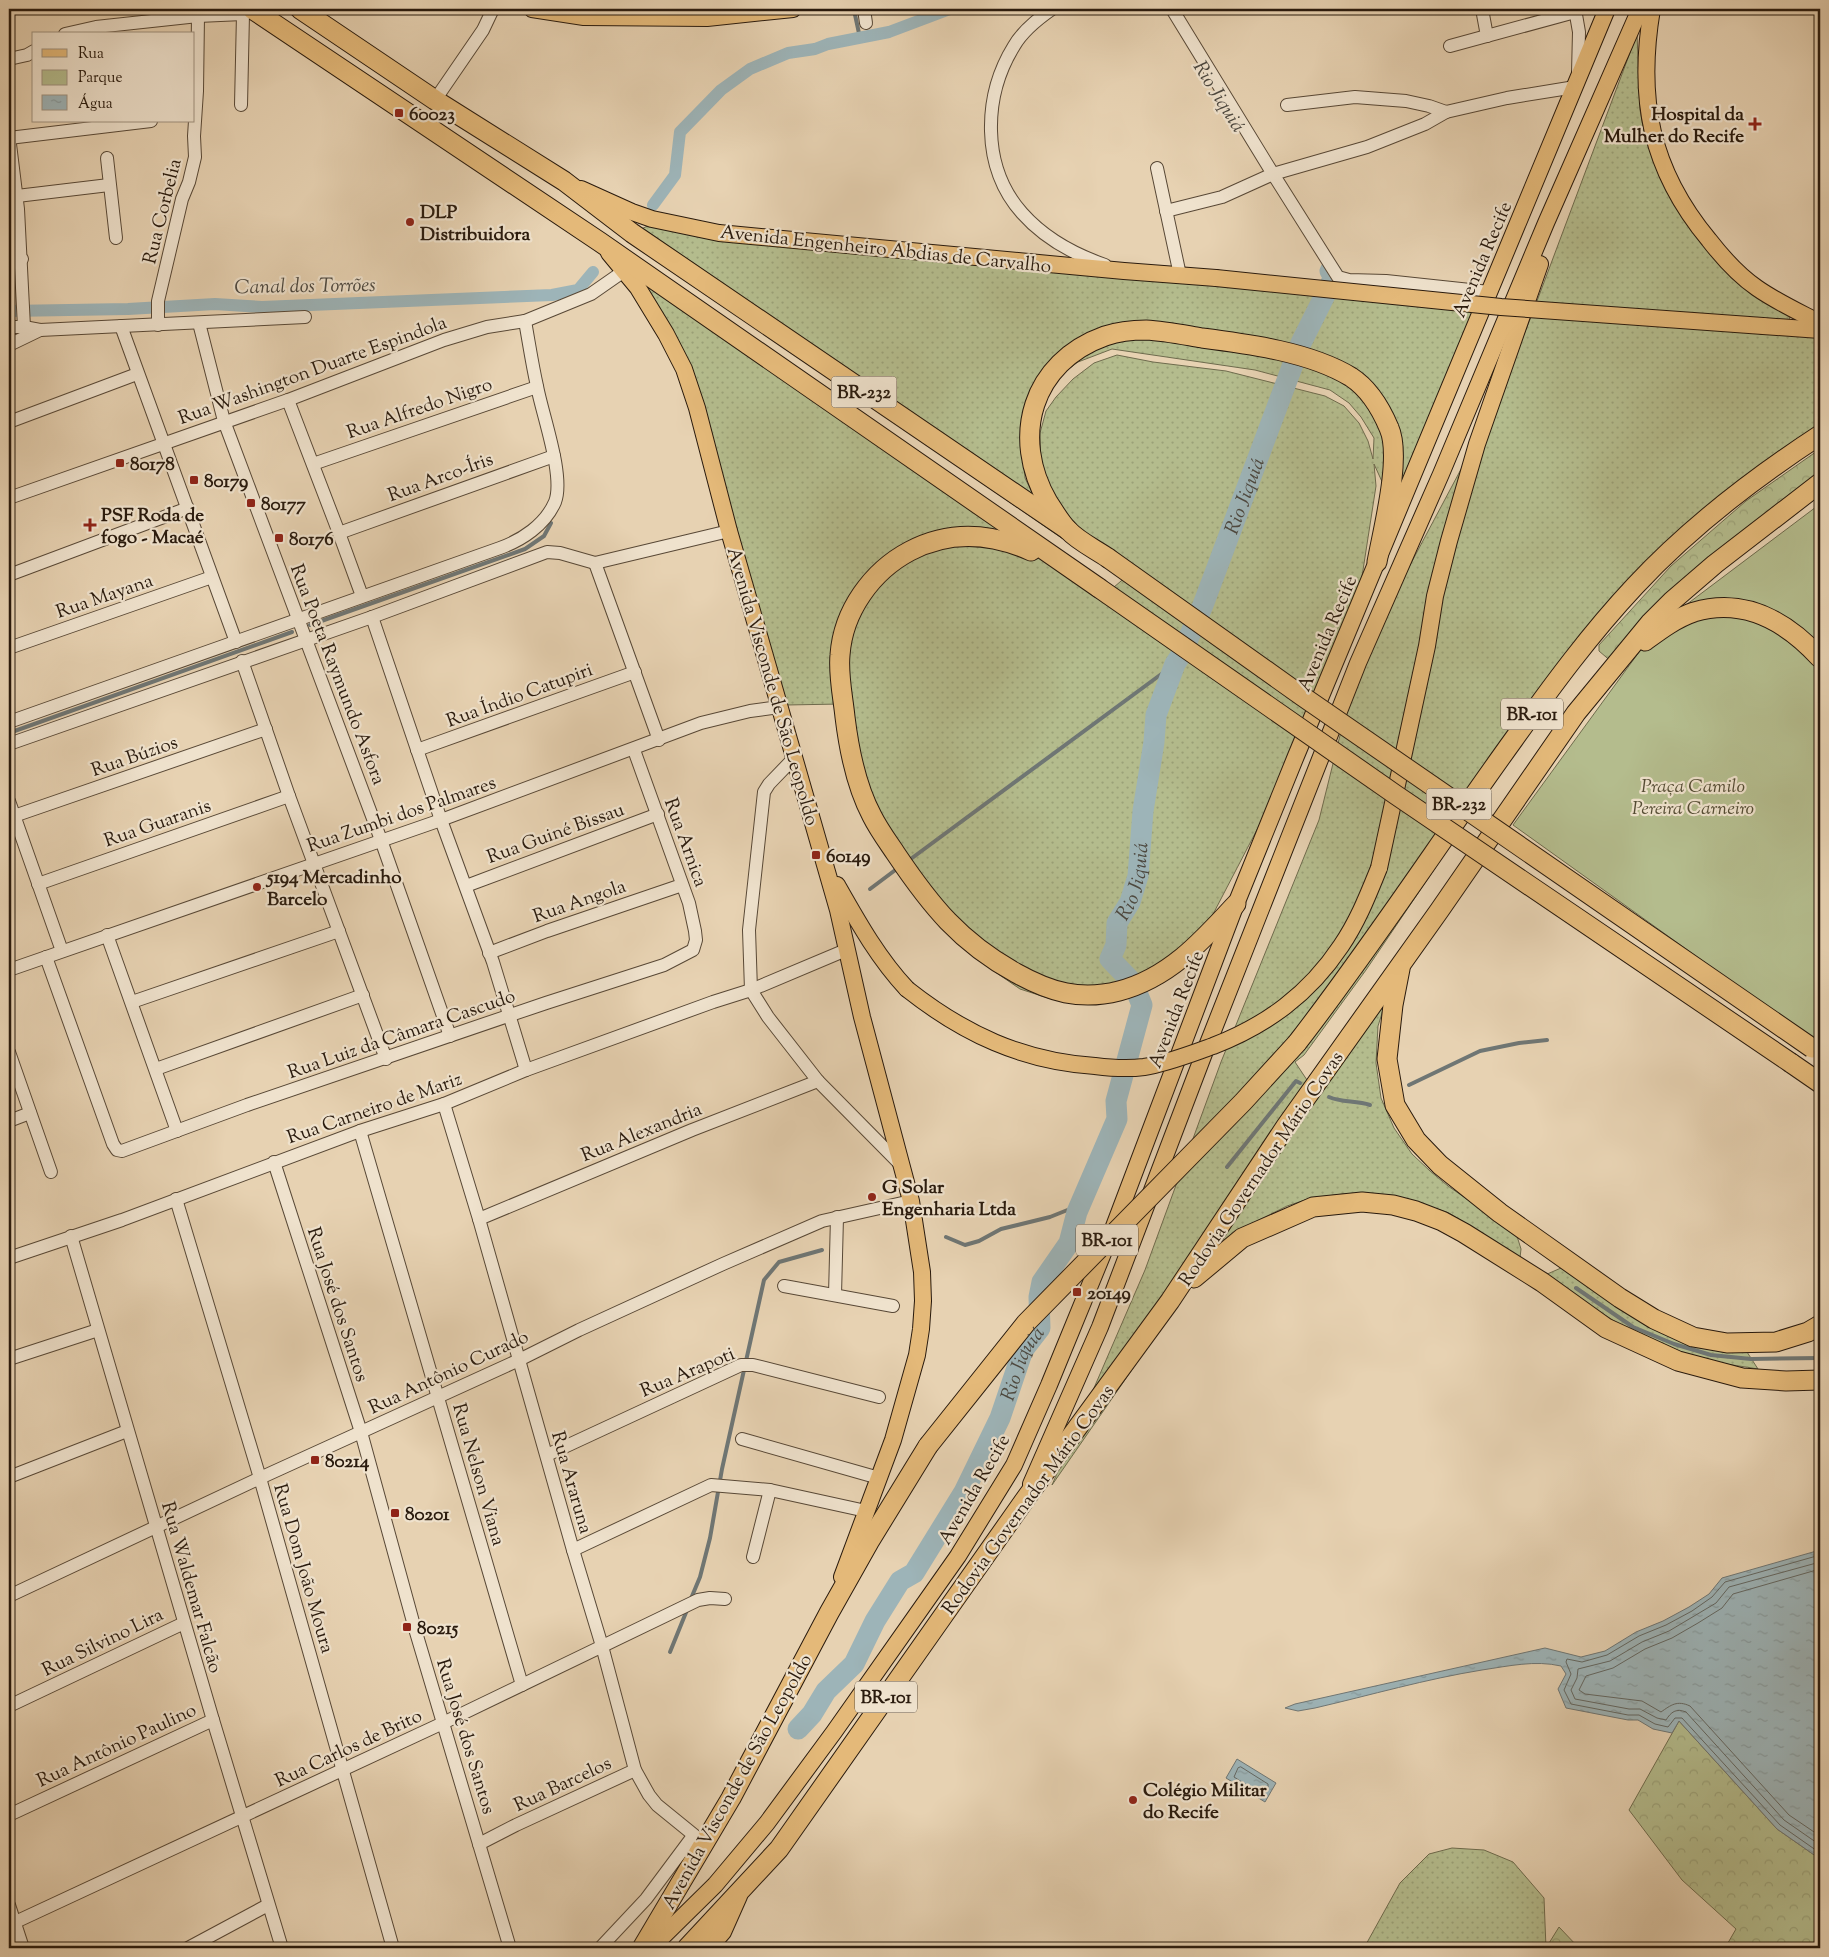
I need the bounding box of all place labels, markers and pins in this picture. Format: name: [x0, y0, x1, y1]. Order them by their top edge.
place label: 60023: [409, 102, 455, 129]
place label: Hospital da Mulher do Recife: [1604, 102, 1744, 151]
marker: 60023: [393, 107, 405, 119]
marker: Hospital da Mulher do Recife: [1748, 117, 1762, 131]
place label: DLP Distribuidora: [420, 200, 530, 249]
marker: DLP Distribuidora: [404, 216, 416, 228]
place label: 80178: [130, 452, 175, 479]
marker: 80178: [114, 457, 126, 469]
place label: 80179: [204, 469, 248, 496]
marker: 80179: [188, 474, 200, 486]
place label: 80177: [261, 492, 306, 519]
marker: 80177: [245, 497, 257, 509]
place label: PSF Roda de fogo - Macaé: [101, 503, 204, 552]
marker: PSF Roda de fogo - Macaé: [83, 518, 97, 532]
place label: 80176: [289, 527, 334, 554]
marker: 80176: [273, 532, 285, 544]
place label: 60149: [826, 844, 870, 871]
marker: 60149: [810, 849, 822, 861]
place label: 5194 Mercadinho Barcelo: [265, 865, 402, 914]
marker: 5194 Mercadinho Barcelo: [251, 881, 263, 893]
place label: G Solar Engenharia Ltda: [882, 1175, 1016, 1224]
marker: G Solar Engenharia Ltda: [866, 1191, 878, 1203]
place label: 20149: [1087, 1281, 1131, 1308]
marker: 20149: [1071, 1286, 1083, 1298]
place label: 80214: [325, 1449, 370, 1476]
marker: 80214: [309, 1454, 321, 1466]
place label: 80201: [405, 1502, 450, 1529]
marker: 80201: [389, 1507, 401, 1519]
place label: 80215: [417, 1616, 459, 1643]
marker: 80215: [401, 1621, 413, 1633]
place label: Colégio Militar do Recife: [1143, 1778, 1268, 1827]
marker: Colégio Militar do Recife: [1127, 1794, 1139, 1806]

